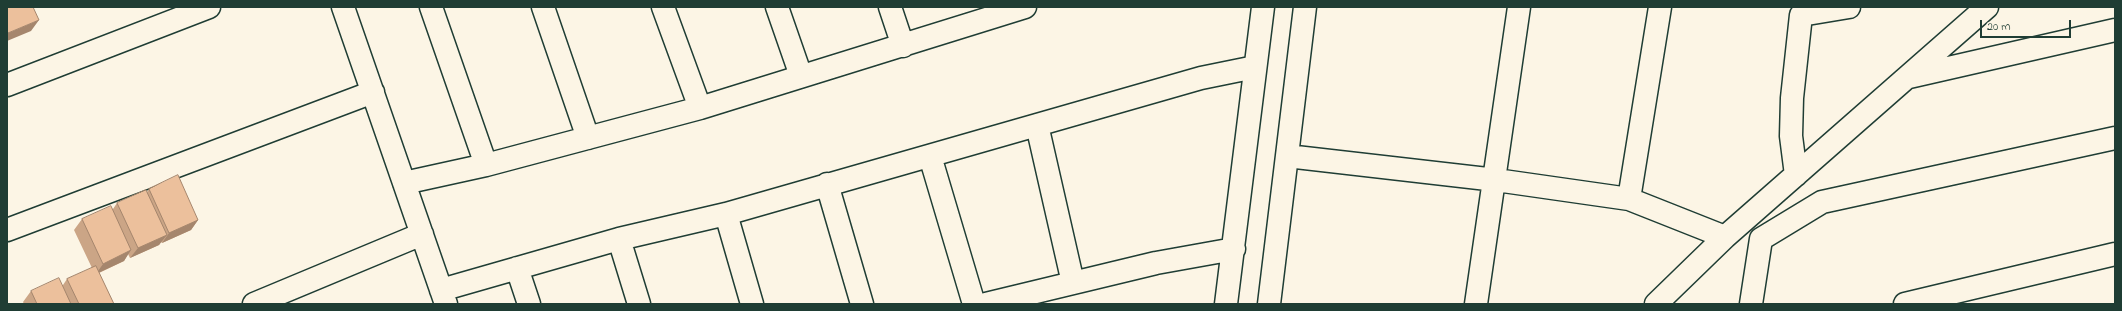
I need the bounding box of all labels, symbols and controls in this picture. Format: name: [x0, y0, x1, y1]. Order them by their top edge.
scale bar: [1982, 12, 2073, 38]
text: 20 m: [1987, 18, 2010, 36]

